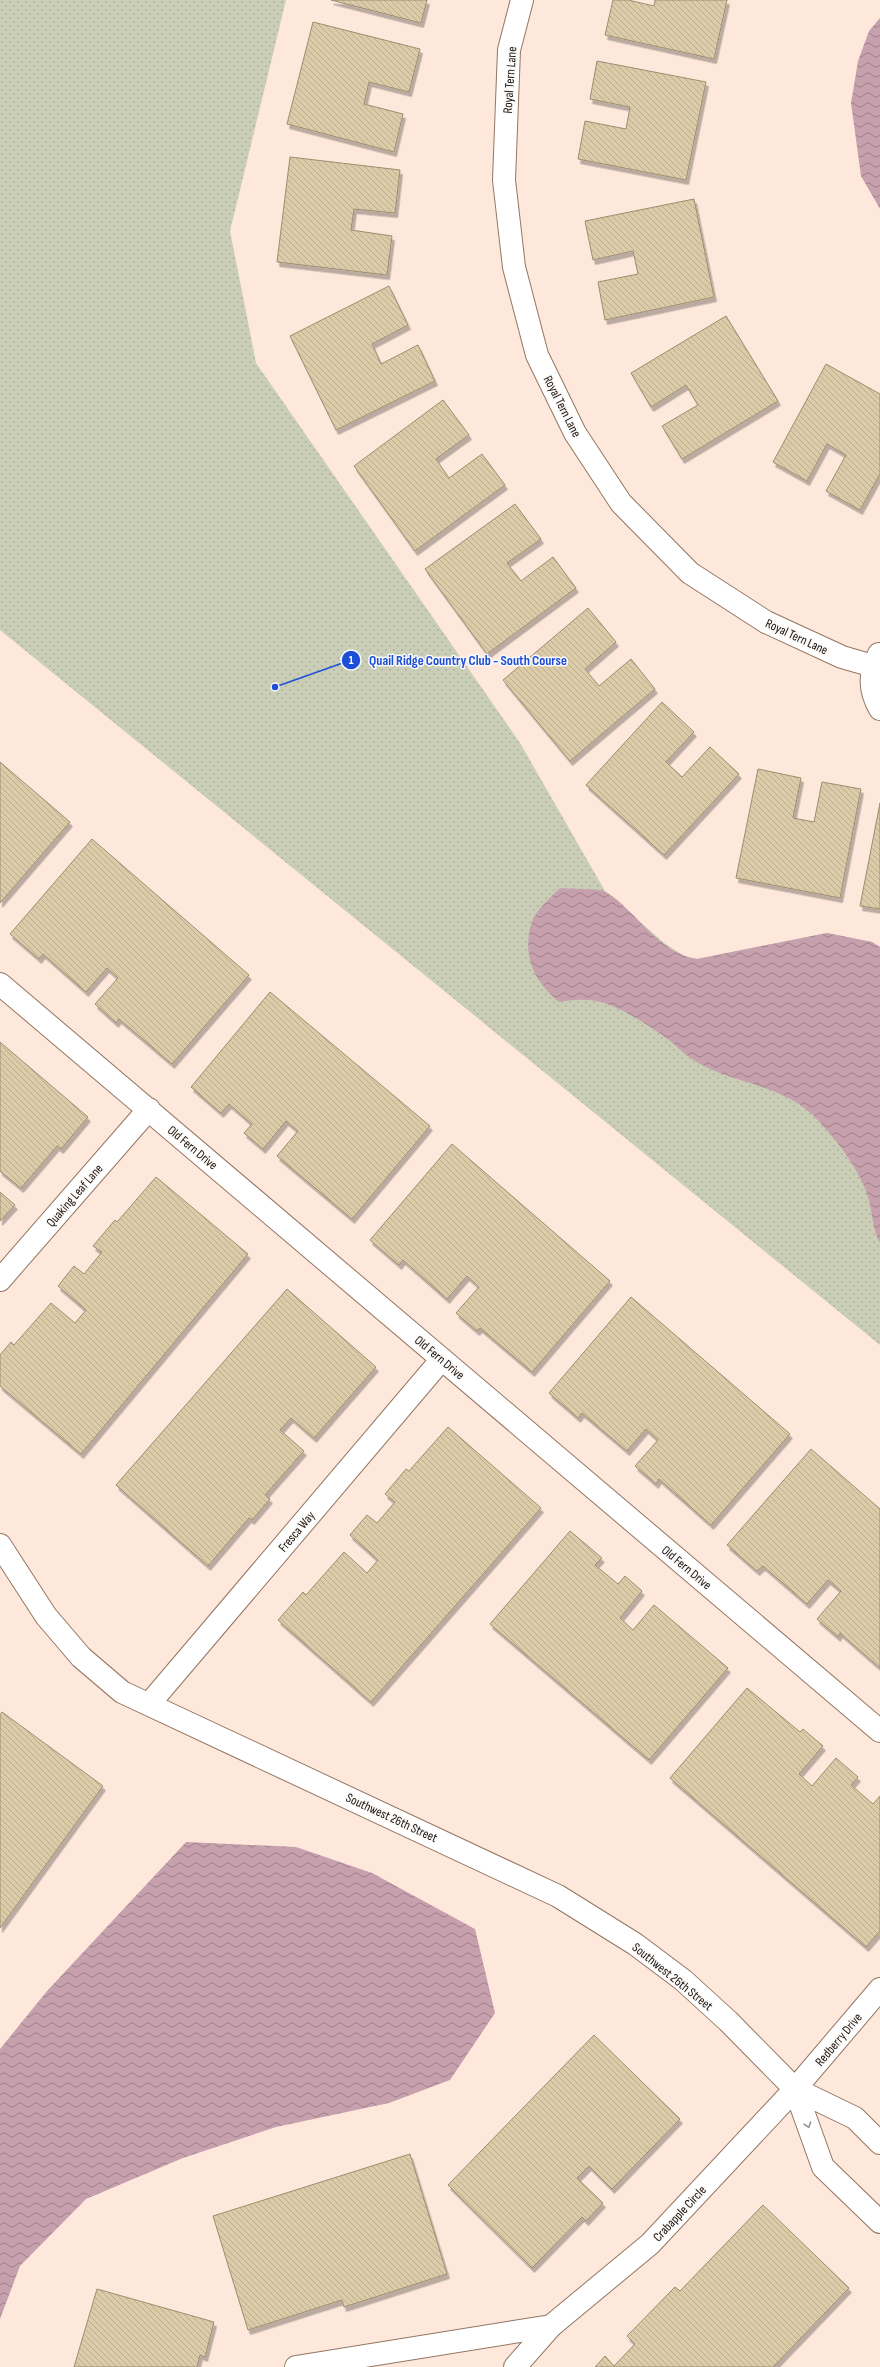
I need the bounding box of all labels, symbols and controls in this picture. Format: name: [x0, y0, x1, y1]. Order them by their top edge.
street label: Royal Tern Lane: [500, 46, 520, 114]
street label: Royal Tern Lane: [540, 373, 584, 440]
street label: Royal Tern Lane: [763, 615, 830, 658]
callout: Quail Ridge Country Club - South Course: [341, 647, 575, 673]
text: Quail Ridge Country Club - South Course: [369, 652, 567, 669]
text: 1: [349, 653, 354, 668]
street label: Old Fern Drive: [164, 1122, 221, 1173]
street label: Quaking Leaf Lane: [43, 1161, 107, 1230]
street label: Old Fern Drive: [411, 1332, 468, 1383]
street label: Fresca Way: [275, 1508, 318, 1555]
street label: Old Fern Drive: [658, 1542, 715, 1593]
street label: Southwest 26th Street: [343, 1790, 440, 1846]
street label: Southwest 26th Street: [629, 1939, 716, 2014]
street label: Redberry Drive: [812, 2010, 866, 2069]
one-way arrow: [803, 2122, 812, 2129]
street label: Crabapple Circle: [650, 2182, 710, 2245]

